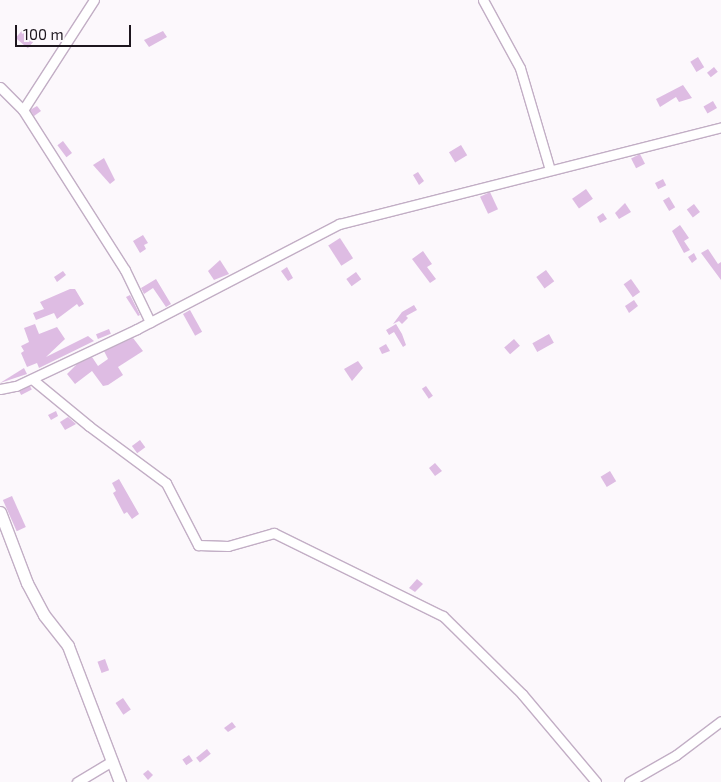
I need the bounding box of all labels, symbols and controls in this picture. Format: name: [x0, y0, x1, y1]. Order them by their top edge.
scale bar: [18, 15, 134, 47]
text: 100 m: [23, 25, 64, 43]

